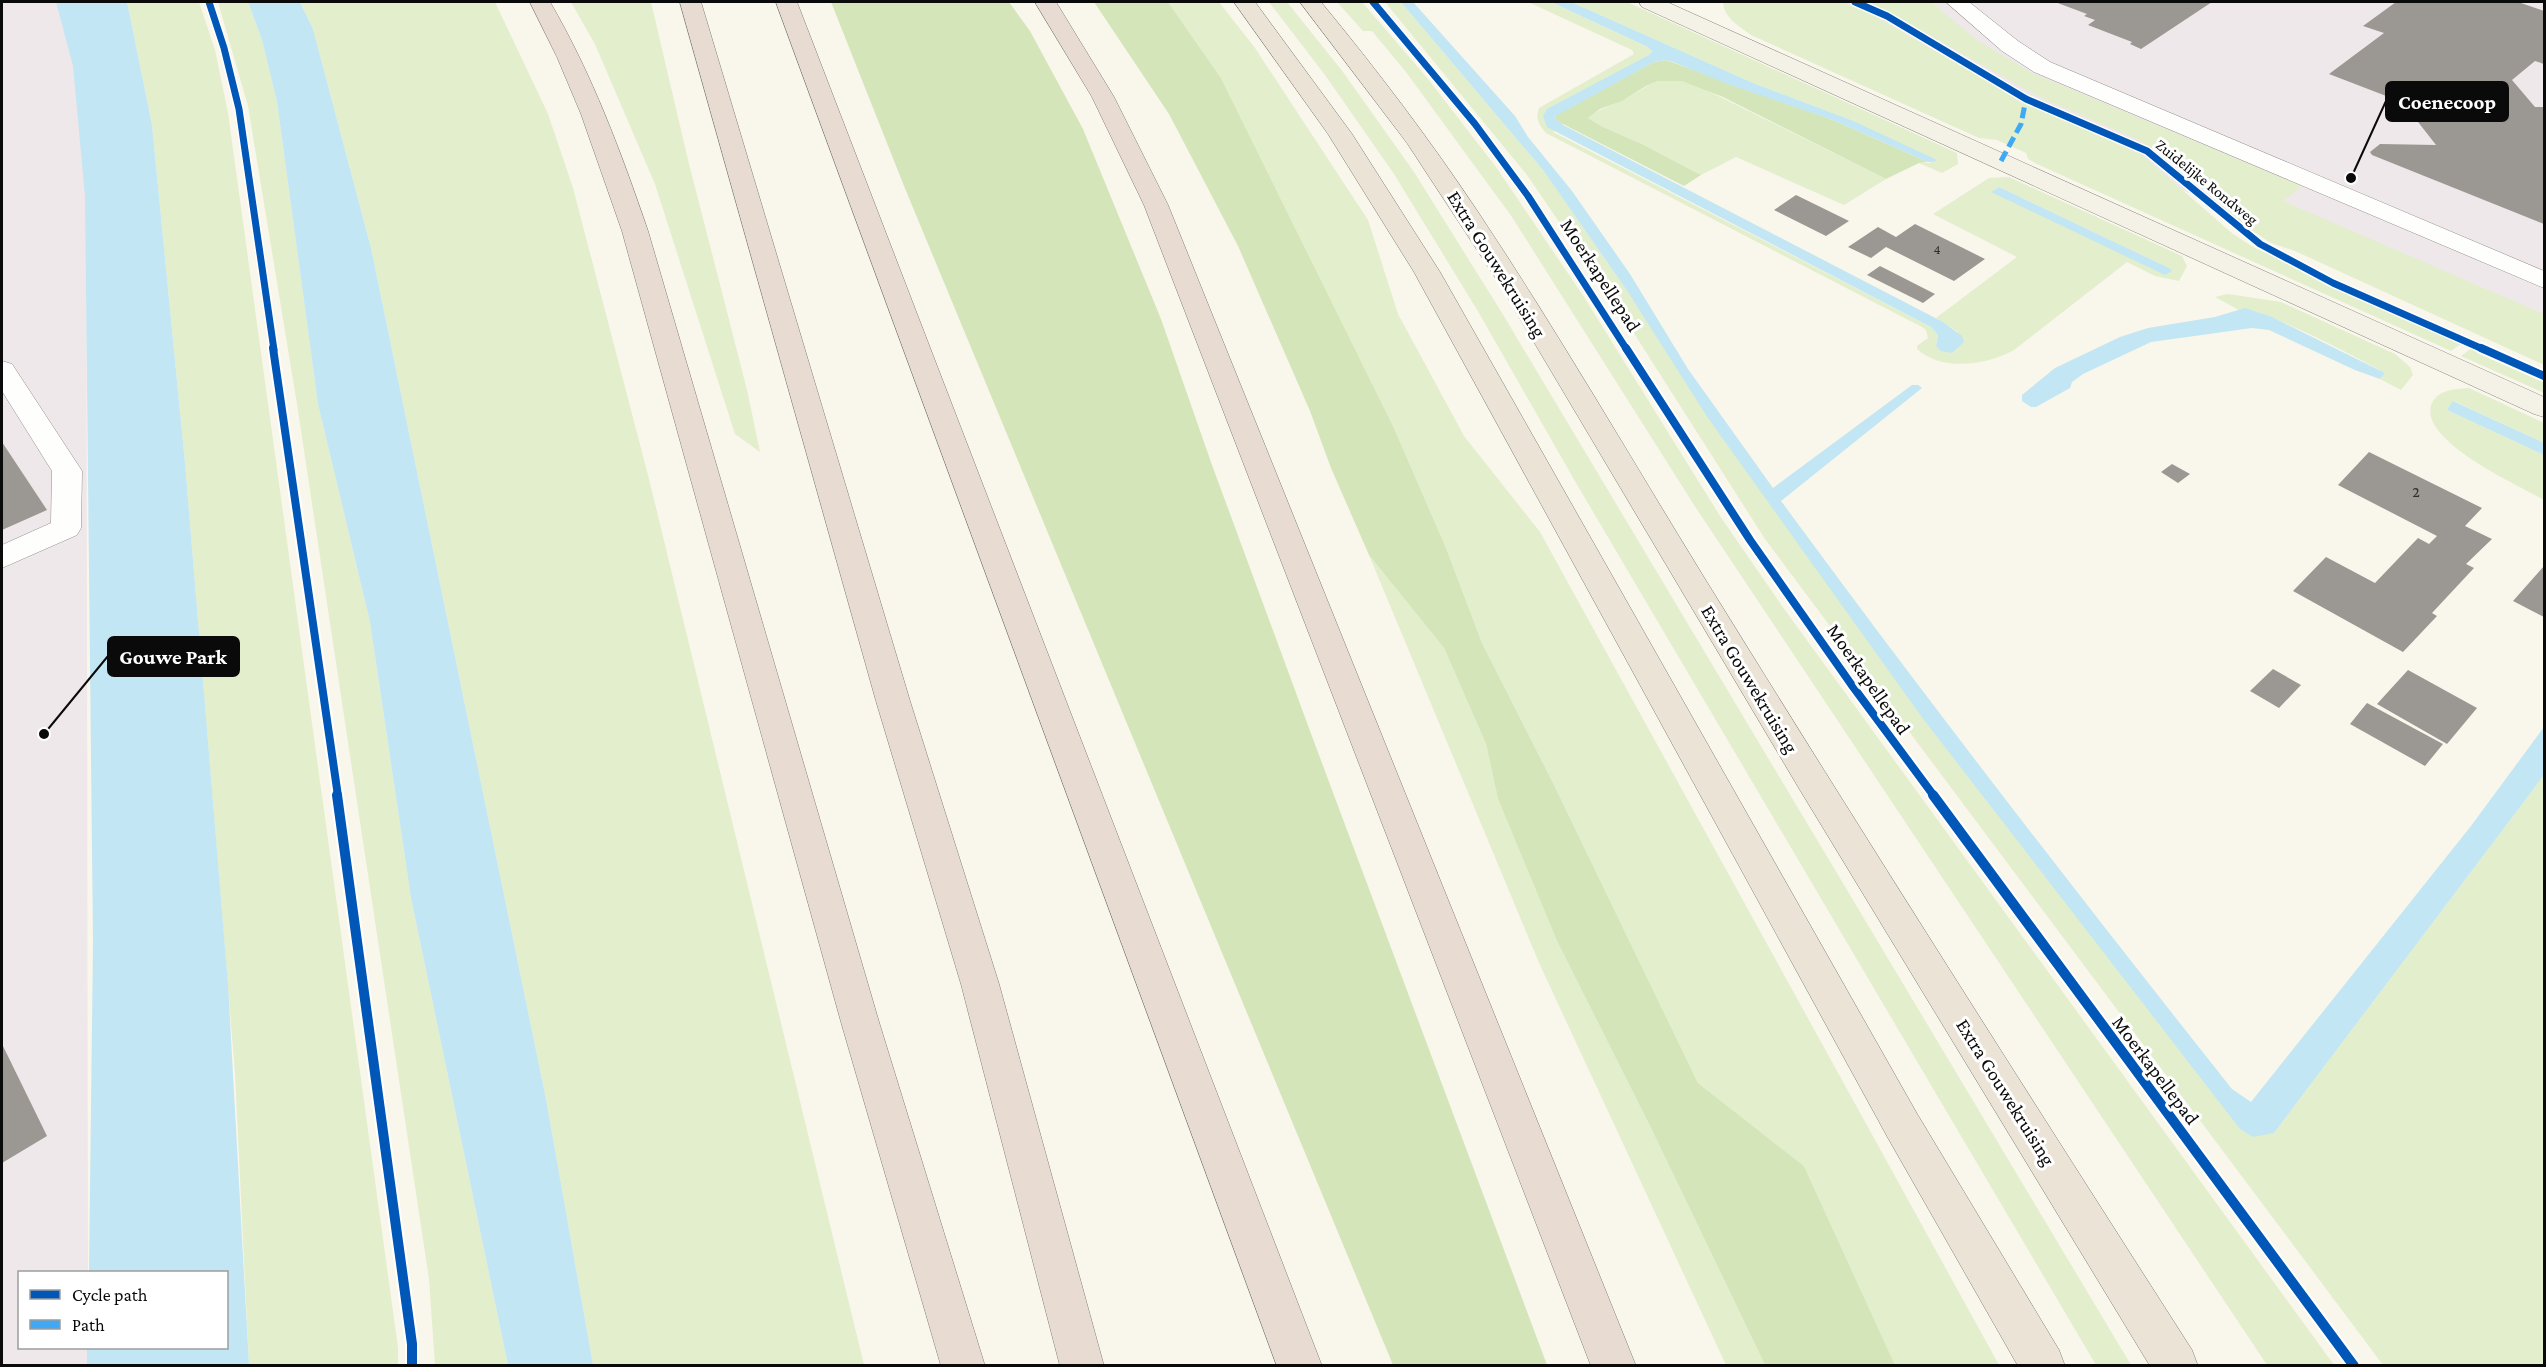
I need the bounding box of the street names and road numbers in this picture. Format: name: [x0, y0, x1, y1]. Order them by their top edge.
street label: Zuidelijke Rondweg: [2152, 136, 2262, 229]
street label: Extra Gouwekruising: [1442, 187, 1551, 342]
street label: Moerkapellepad: [1556, 215, 1646, 336]
street label: Extra Gouwekruising: [1696, 601, 1803, 758]
street label: Moerkapellepad: [1822, 620, 1916, 739]
street label: Moerkapellepad: [2107, 1012, 2204, 1129]
street label: Extra Gouwekruising: [1951, 1015, 2060, 1170]

